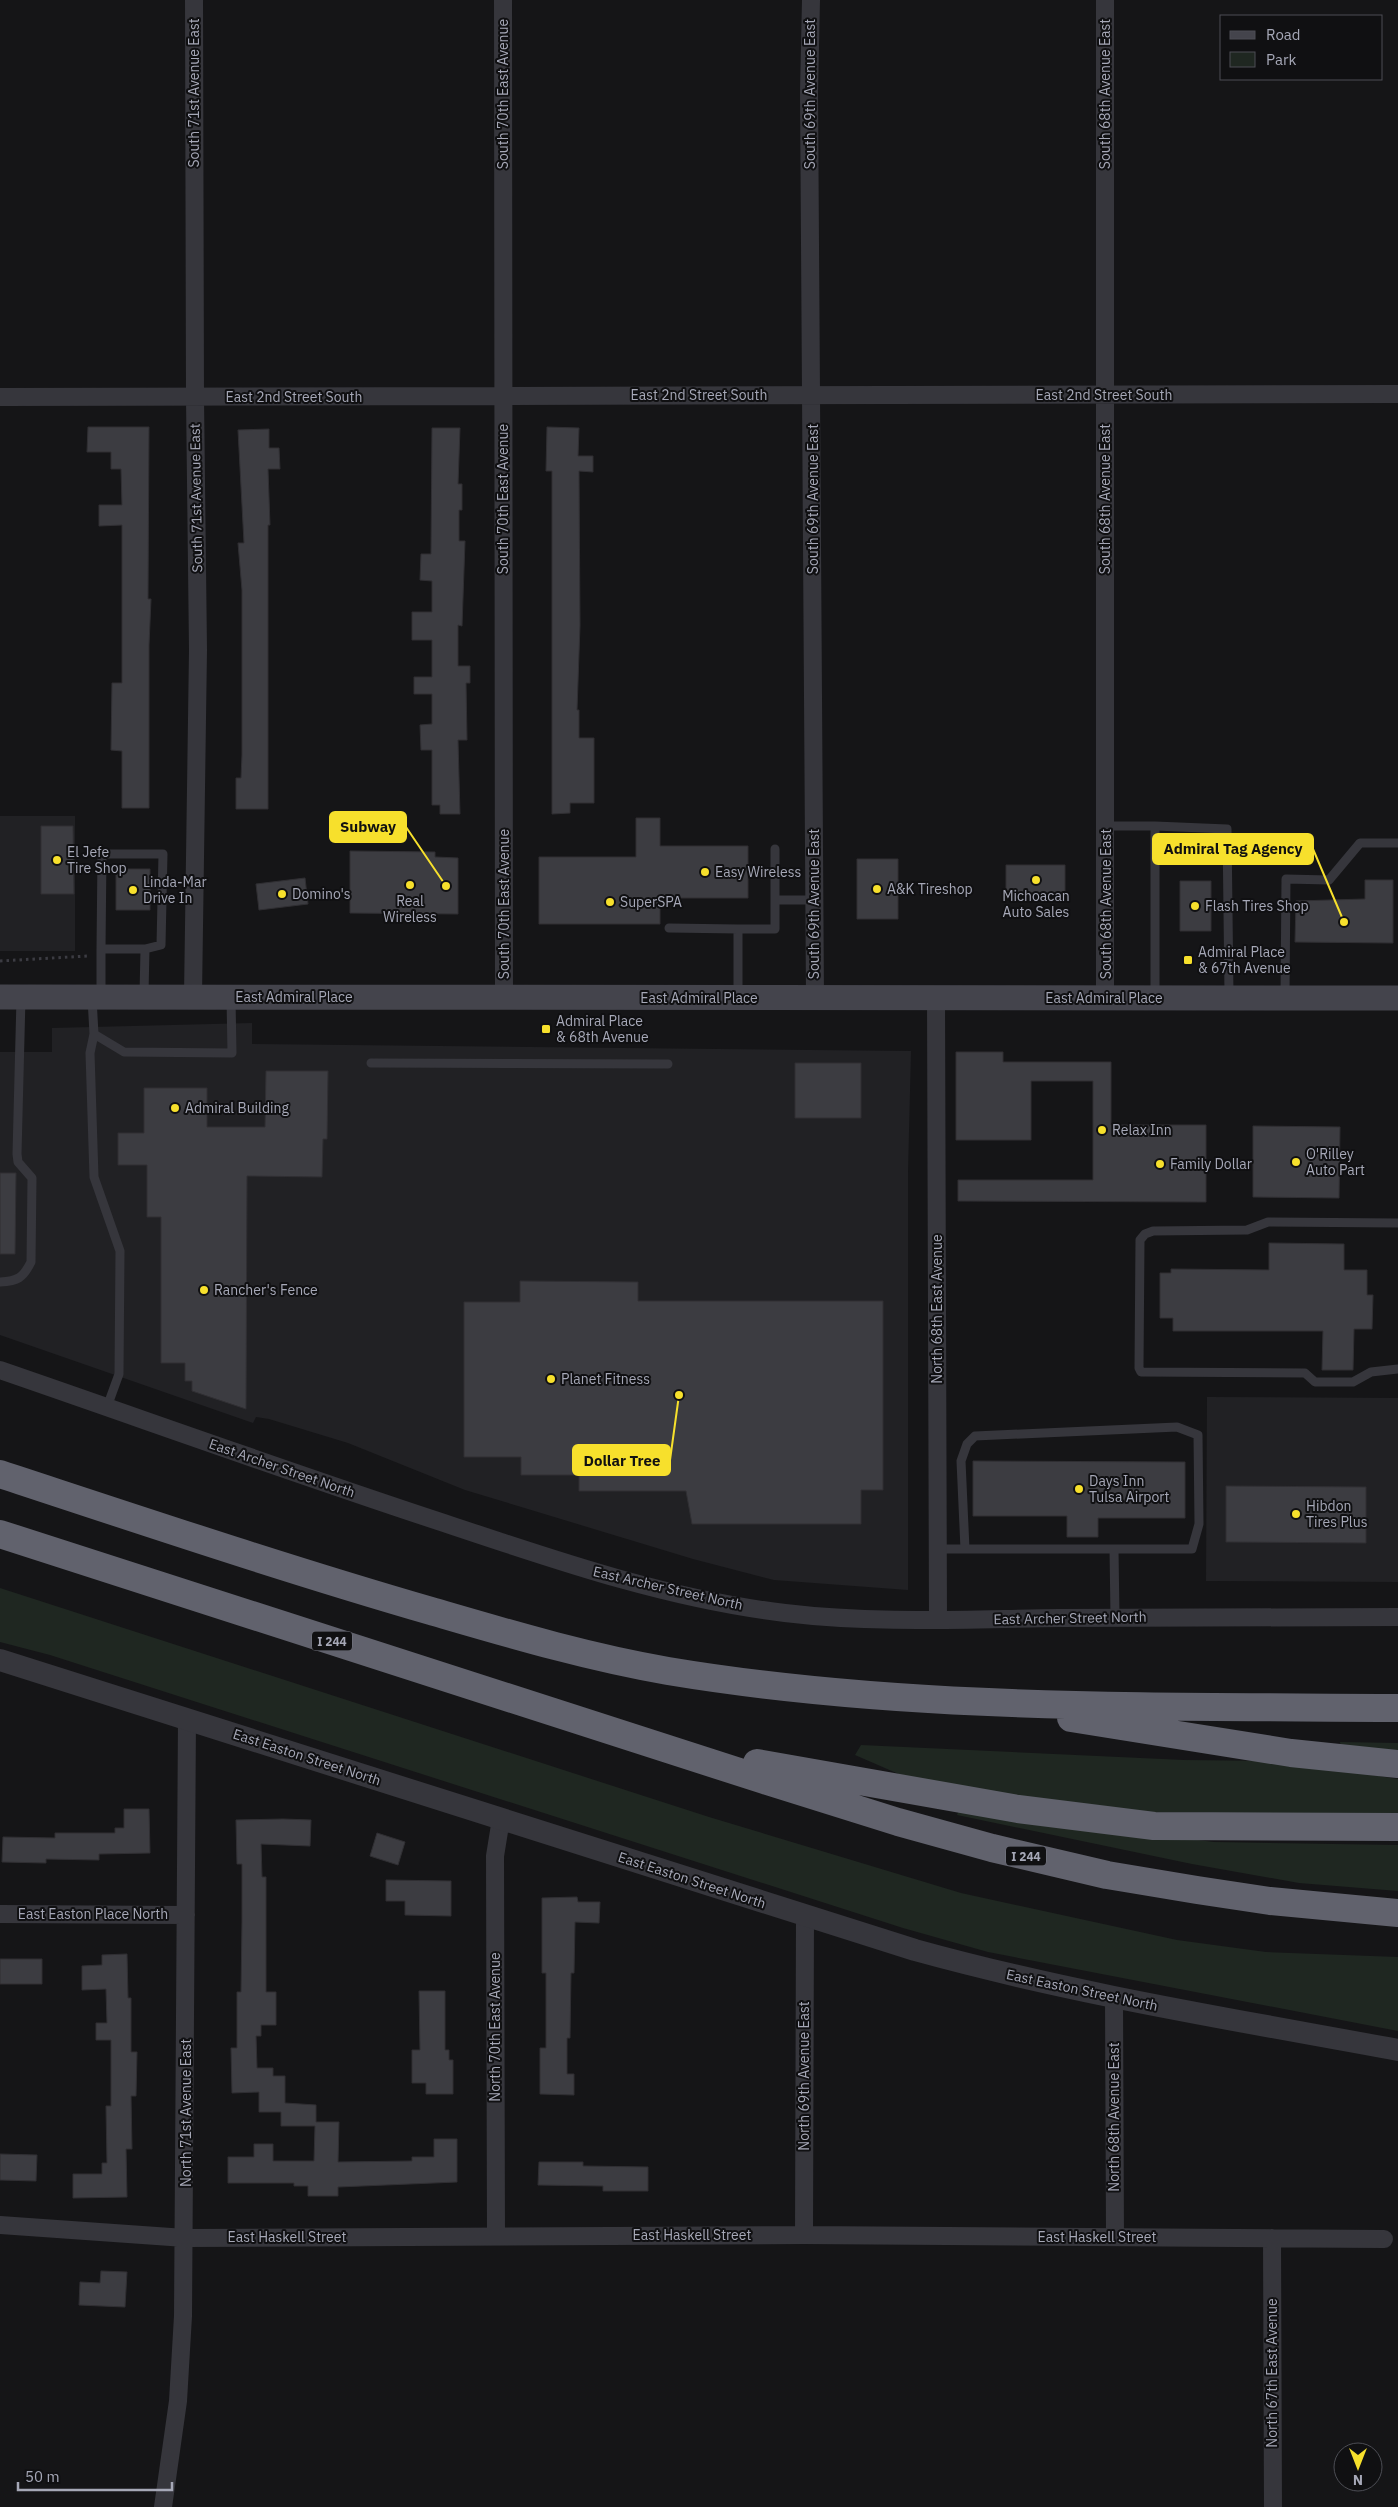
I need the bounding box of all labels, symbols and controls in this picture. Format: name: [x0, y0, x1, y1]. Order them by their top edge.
legend: [1220, 15, 1383, 80]
street label: South 71st Avenue East: [185, 18, 203, 168]
street label: South 70th East Avenue: [494, 18, 512, 169]
street label: South 69th Avenue East: [801, 19, 819, 169]
street label: South 68th Avenue East: [1096, 19, 1114, 169]
text: Road: [1266, 25, 1301, 44]
text: Park: [1266, 50, 1296, 69]
street label: East 2nd Street South: [631, 386, 767, 404]
street label: East 2nd Street South: [1036, 386, 1172, 404]
street label: East 2nd Street South: [226, 388, 362, 406]
street label: South 71st Avenue East: [186, 423, 206, 573]
street label: South 70th East Avenue: [494, 423, 512, 574]
street label: South 69th Avenue East: [804, 424, 822, 574]
street label: South 68th Avenue East: [1096, 424, 1114, 574]
callout: Subway: [330, 812, 406, 842]
text: Subway: [340, 817, 396, 836]
street label: South 70th East Avenue: [495, 828, 513, 979]
street label: South 69th Avenue East: [805, 829, 823, 979]
street label: South 68th Avenue East: [1097, 829, 1115, 979]
callout: Admiral Tag Agency: [1153, 834, 1313, 864]
text: Admiral Tag Agency: [1163, 839, 1303, 858]
place label: El Jefe Tire Shop: [67, 843, 127, 877]
marker: El Jefe Tire Shop: [51, 854, 63, 866]
place label: Easy Wireless: [715, 863, 801, 881]
marker: Easy Wireless: [699, 866, 711, 878]
place label: Linda-Mar Drive In: [143, 873, 207, 907]
marker: Michoacan Auto Sales: [1030, 874, 1042, 886]
marker: Real Wireless: [404, 879, 416, 891]
place label: A&K Tireshop: [887, 880, 973, 898]
marker: A&K Tireshop: [871, 883, 883, 895]
marker: Linda-Mar Drive In: [127, 884, 139, 896]
place label: Domino's: [292, 885, 351, 903]
place label: Michoacan Auto Sales: [1002, 887, 1070, 921]
marker: Domino's: [276, 888, 288, 900]
place label: Real Wireless: [383, 892, 437, 926]
place label: SuperSPA: [620, 893, 682, 911]
marker: SuperSPA: [604, 896, 616, 908]
place label: Flash Tires Shop: [1205, 897, 1309, 915]
marker: Flash Tires Shop: [1189, 900, 1201, 912]
place label: Admiral Place & 67th Avenue: [1198, 943, 1291, 977]
marker: Admiral Place & 67th Avenue: [1182, 954, 1194, 966]
street label: East Admiral Place: [235, 988, 353, 1006]
street label: East Admiral Place: [640, 989, 758, 1007]
street label: East Admiral Place: [1045, 989, 1163, 1007]
place label: Admiral Place & 68th Avenue: [556, 1012, 649, 1046]
marker: Admiral Place & 68th Avenue: [540, 1023, 552, 1035]
place label: Admiral Building: [185, 1099, 289, 1117]
marker: Admiral Building: [169, 1102, 181, 1114]
place label: Relax Inn: [1112, 1121, 1172, 1139]
marker: Relax Inn: [1096, 1124, 1108, 1136]
place label: O'Rilley Auto Part: [1306, 1145, 1365, 1179]
place label: Family Dollar: [1170, 1155, 1252, 1173]
marker: O'Rilley Auto Part: [1290, 1156, 1302, 1168]
marker: Family Dollar: [1154, 1158, 1166, 1170]
street label: North 68th East Avenue: [928, 1234, 946, 1384]
place label: Rancher's Fence: [214, 1281, 318, 1299]
marker: Rancher's Fence: [198, 1284, 210, 1296]
place label: Planet Fitness: [561, 1370, 650, 1388]
marker: Planet Fitness: [545, 1373, 557, 1385]
street label: East Archer Street North: [207, 1435, 357, 1501]
callout: Dollar Tree: [573, 1445, 670, 1475]
text: Dollar Tree: [584, 1451, 660, 1470]
place label: Days Inn Tulsa Airport: [1089, 1472, 1169, 1506]
marker: Days Inn Tulsa Airport: [1073, 1483, 1085, 1495]
place label: Hibdon Tires Plus: [1306, 1497, 1368, 1531]
marker: Hibdon Tires Plus: [1290, 1508, 1302, 1520]
street label: East Archer Street North: [591, 1562, 745, 1614]
street label: East Archer Street North: [993, 1608, 1147, 1628]
road number: I 244: [312, 1632, 352, 1650]
street label: East Easton Street North: [231, 1725, 383, 1789]
road number: I 244: [1006, 1846, 1046, 1865]
street label: East Easton Street North: [616, 1848, 768, 1912]
street label: East Easton Place North: [18, 1905, 168, 1923]
street label: North 70th East Avenue: [486, 1952, 504, 2102]
street label: East Easton Street North: [1005, 1965, 1159, 2015]
street label: North 69th Avenue East: [795, 2001, 813, 2151]
street label: North 71st Avenue East: [177, 2039, 195, 2187]
street label: North 68th Avenue East: [1105, 2042, 1123, 2192]
street label: East Haskell Street: [633, 2226, 752, 2244]
street label: East Haskell Street: [228, 2228, 347, 2246]
street label: East Haskell Street: [1038, 2228, 1157, 2246]
street label: North 67th East Avenue: [1263, 2298, 1281, 2448]
north arrow: [1333, 2442, 1383, 2492]
scale bar: [18, 2460, 171, 2492]
text: 50 m: [25, 2467, 60, 2486]
text: N: [1353, 2471, 1363, 2489]

